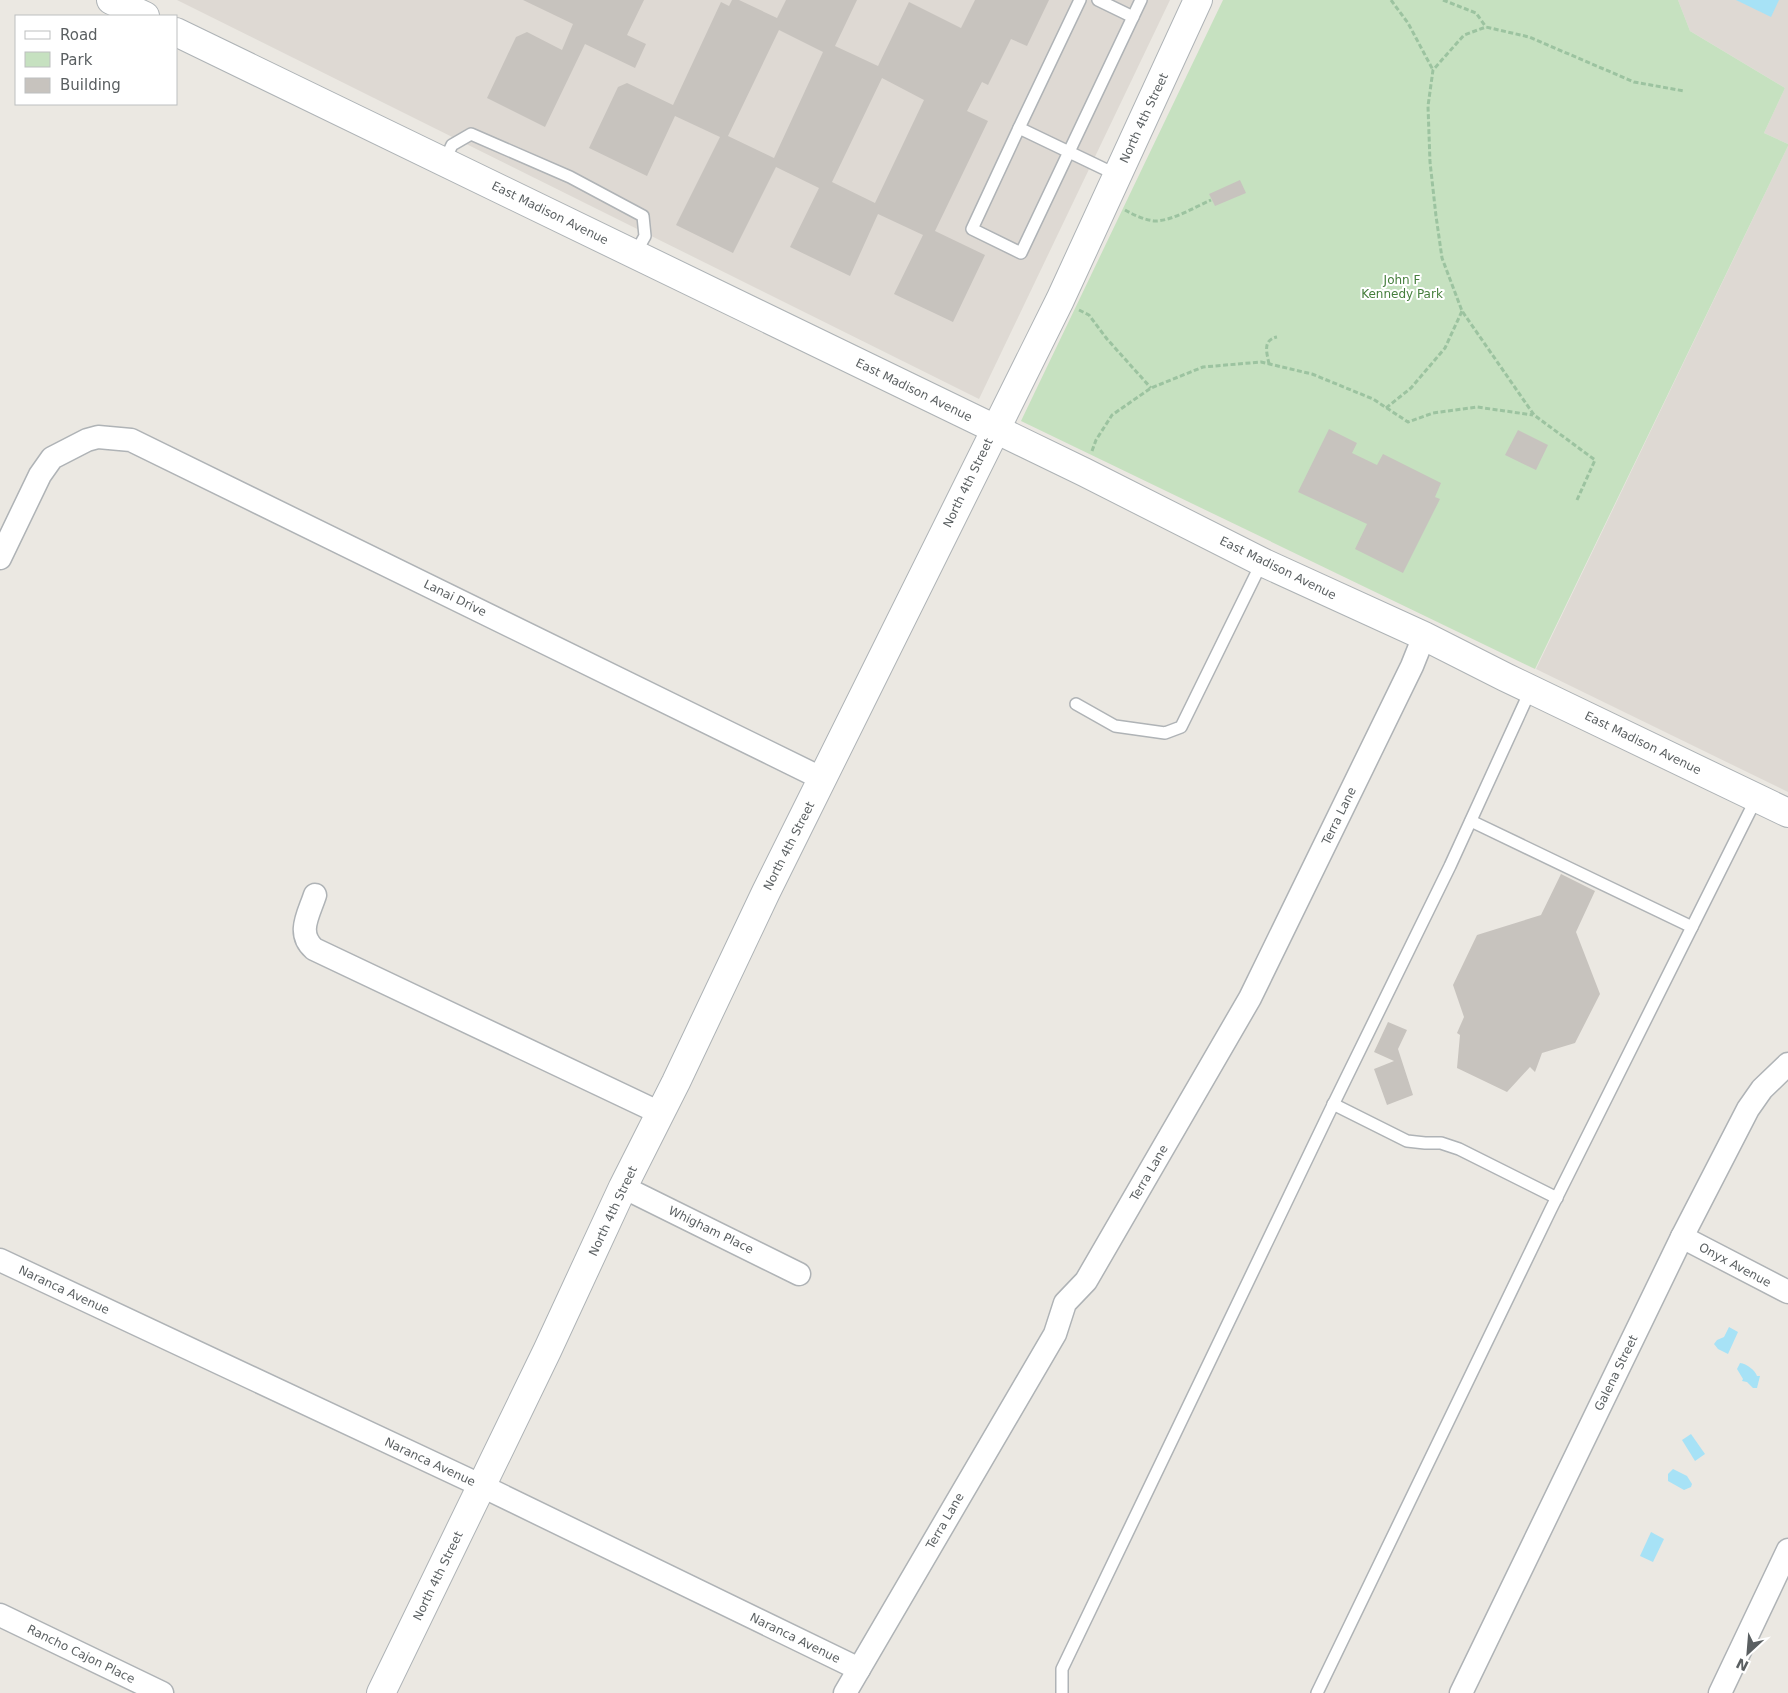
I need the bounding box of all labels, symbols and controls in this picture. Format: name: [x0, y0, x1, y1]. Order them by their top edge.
legend: [15, 15, 178, 105]
text: Road: [60, 26, 98, 44]
text: Park: [60, 51, 93, 69]
street label: North 4th Street: [1117, 71, 1171, 165]
text: Building: [60, 76, 121, 94]
street label: East Madison Avenue: [489, 179, 611, 247]
park label: John F Kennedy Park: [1361, 273, 1443, 301]
street label: East Madison Avenue: [853, 356, 975, 424]
street label: North 4th Street: [940, 436, 996, 530]
street label: East Madison Avenue: [1217, 534, 1339, 602]
street label: Lanai Drive: [421, 577, 489, 619]
street label: East Madison Avenue: [1582, 709, 1704, 777]
street label: Terra Lane: [1319, 785, 1359, 848]
street label: North 4th Street: [761, 799, 818, 893]
street label: Terra Lane: [1127, 1142, 1171, 1204]
street label: North 4th Street: [586, 1164, 640, 1258]
street label: Whigham Place: [666, 1203, 756, 1257]
street label: Onyx Avenue: [1697, 1240, 1773, 1290]
street label: Naranca Avenue: [16, 1263, 112, 1317]
street label: Galena Street: [1592, 1333, 1641, 1413]
street label: Naranca Avenue: [382, 1435, 478, 1489]
street label: Terra Lane: [923, 1490, 967, 1552]
street label: North 4th Street: [410, 1529, 466, 1623]
street label: Naranca Avenue: [748, 1610, 842, 1666]
street label: Rancho Cajon Place: [25, 1622, 137, 1686]
north arrow: [1723, 1628, 1773, 1678]
text: N: [1734, 1655, 1751, 1674]

